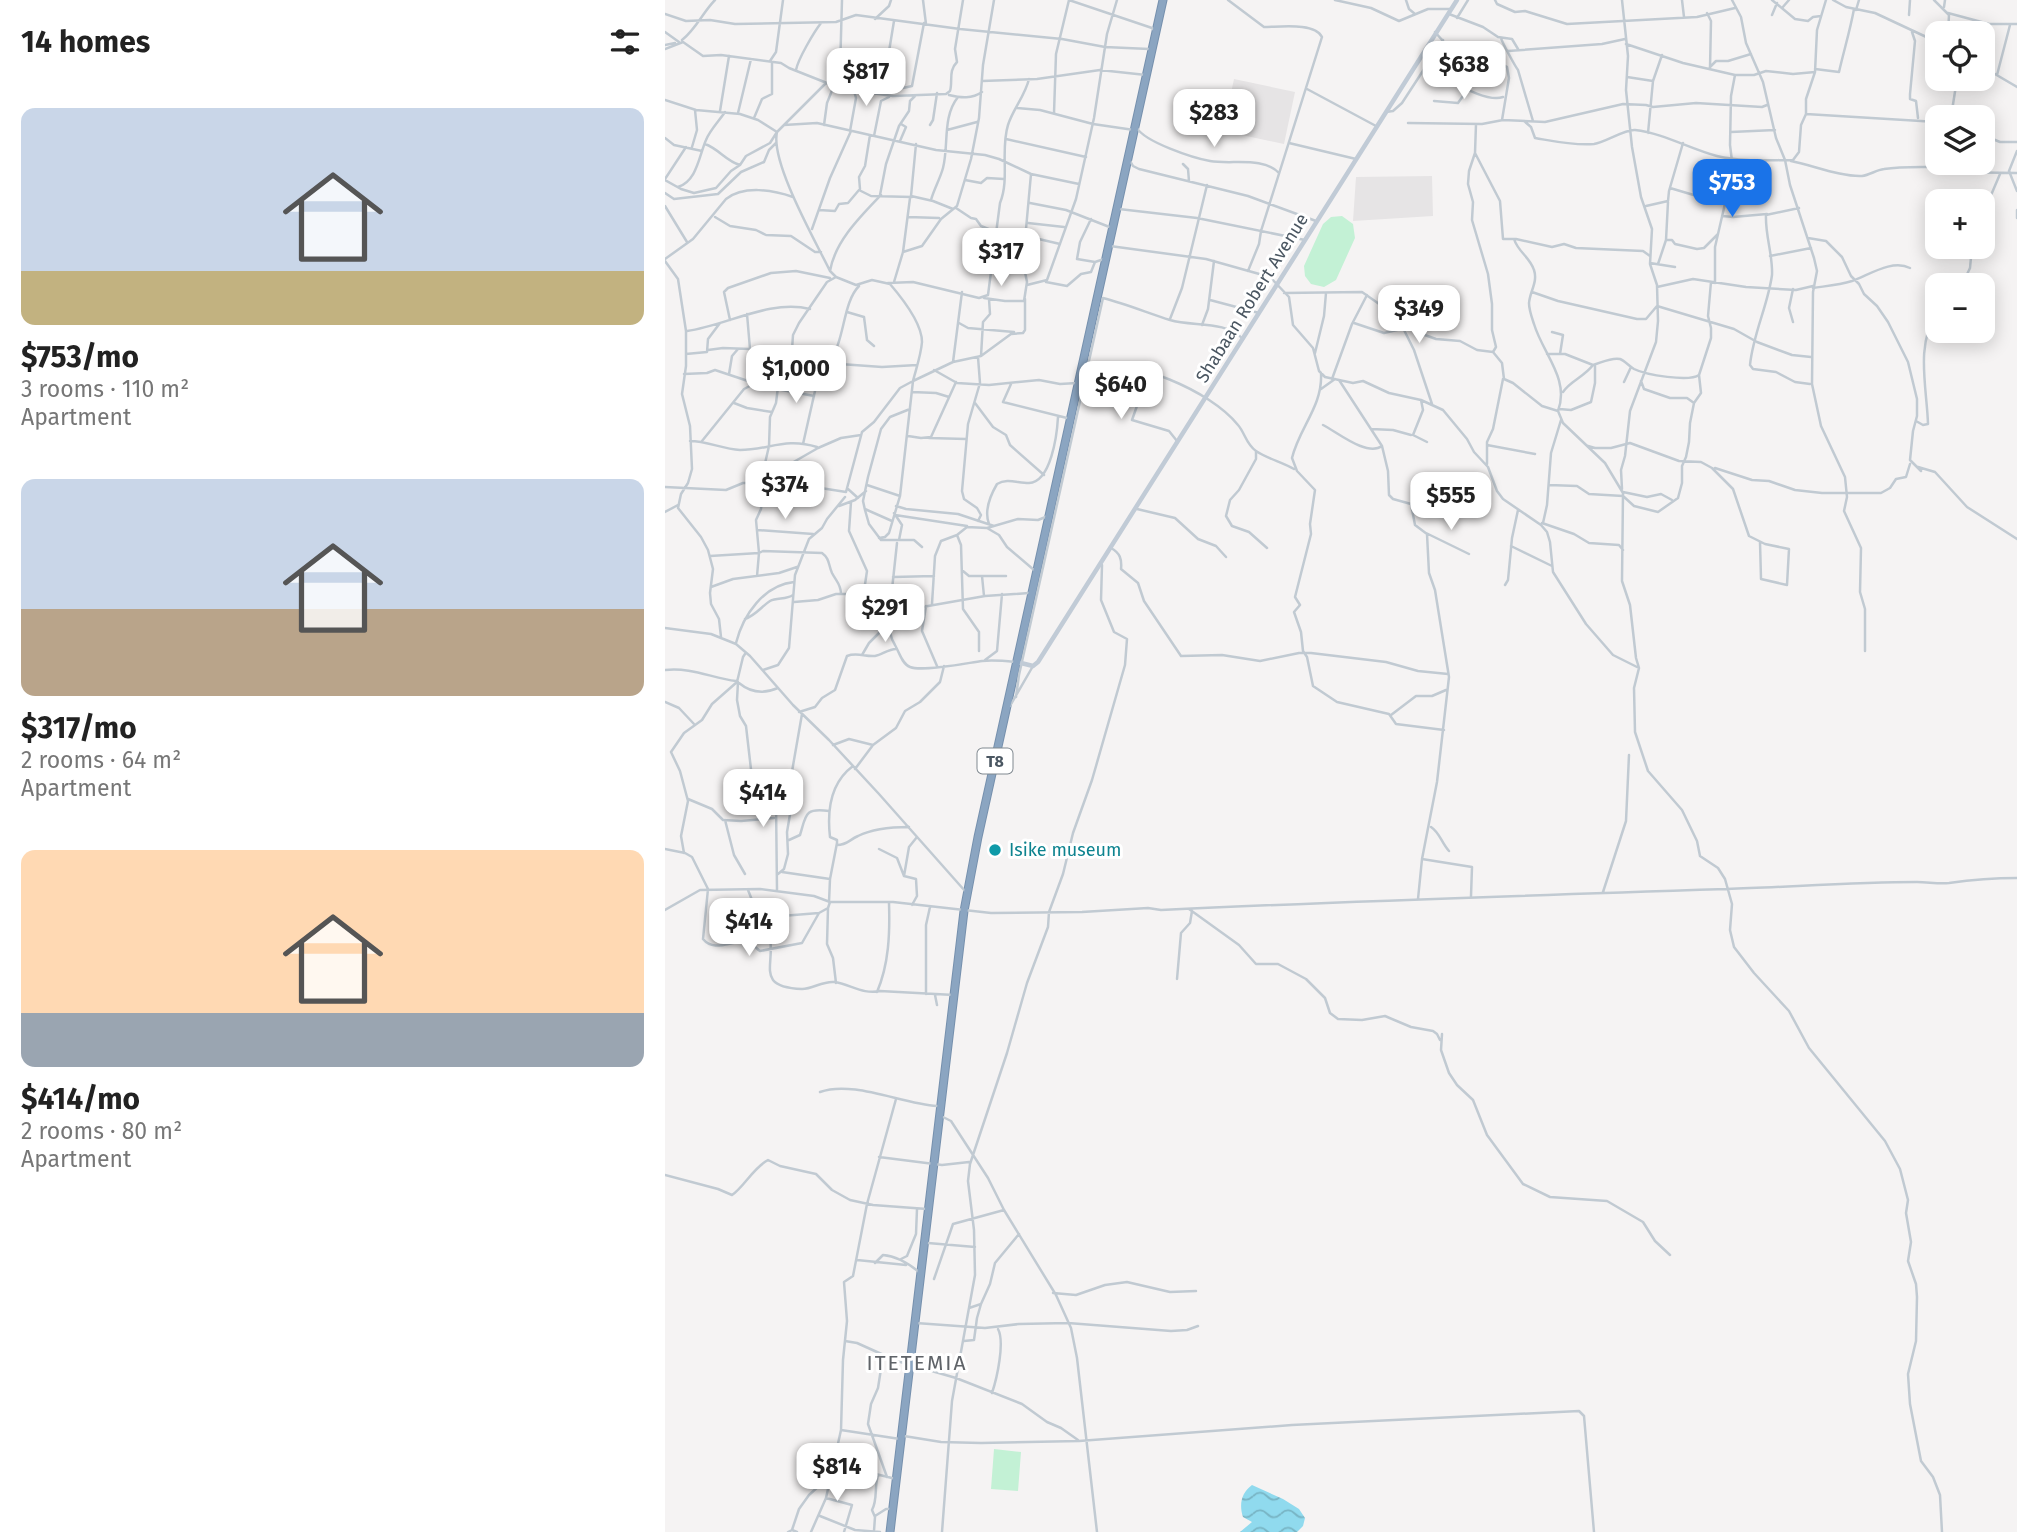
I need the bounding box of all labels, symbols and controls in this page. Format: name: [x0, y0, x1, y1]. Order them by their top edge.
map controls: [1925, 21, 1995, 343]
button: locate: [1925, 21, 1995, 91]
icon: filters: [606, 23, 644, 61]
text: 14 homes: [21, 24, 150, 60]
pin: $638: [1423, 42, 1505, 101]
pin: $817: [825, 48, 907, 108]
text: $638: [1439, 50, 1489, 78]
text: $817: [843, 57, 889, 85]
pin: $283: [1173, 90, 1255, 149]
text: $283: [1189, 98, 1239, 126]
button: layers: [1925, 105, 1995, 175]
icon: home: [270, 154, 396, 280]
pin: $753: [1691, 160, 1773, 219]
text: $753: [1709, 168, 1755, 196]
button: +: [1925, 189, 1995, 259]
street label: Shabaan Robert Avenue: [1191, 209, 1313, 387]
pin: $317: [960, 229, 1042, 288]
text: $317: [978, 237, 1024, 265]
button: −: [1925, 273, 1995, 343]
pin: $349: [1378, 286, 1460, 345]
text: $349: [1394, 294, 1444, 322]
text: $753/mo: [21, 339, 139, 375]
pin: $1,000: [739, 346, 853, 405]
text: $1,000: [762, 354, 830, 382]
pin: $640: [1080, 362, 1162, 421]
text: $640: [1095, 370, 1147, 398]
text: 3 rooms · 110 m²: [21, 375, 189, 403]
text: Apartment: [21, 403, 131, 431]
pin: $374: [744, 462, 826, 521]
text: $374: [761, 470, 809, 498]
pin: $555: [1410, 472, 1492, 532]
text: $555: [1426, 481, 1476, 509]
icon: home: [270, 525, 396, 651]
pin: $291: [844, 584, 926, 644]
text: $291: [861, 593, 909, 621]
text: $317/mo: [21, 710, 137, 746]
text: 2 rooms · 64 m²: [21, 746, 181, 774]
road number: T8: [977, 748, 1013, 774]
pin: $414: [722, 770, 804, 829]
text: Apartment: [21, 774, 131, 802]
text: $414: [739, 778, 787, 806]
place label: Isike museum: [1009, 839, 1121, 861]
marker: Isike museum: [987, 842, 1003, 858]
icon: home: [270, 896, 396, 1022]
pin: $414: [708, 898, 790, 958]
text: $414: [725, 907, 773, 935]
text: $414/mo: [21, 1081, 140, 1117]
text: 2 rooms · 80 m²: [21, 1117, 182, 1145]
text: Apartment: [21, 1145, 131, 1173]
district label: ITETEMIA: [867, 1350, 967, 1376]
pin: $814: [796, 1444, 878, 1503]
text: $814: [813, 1452, 861, 1480]

